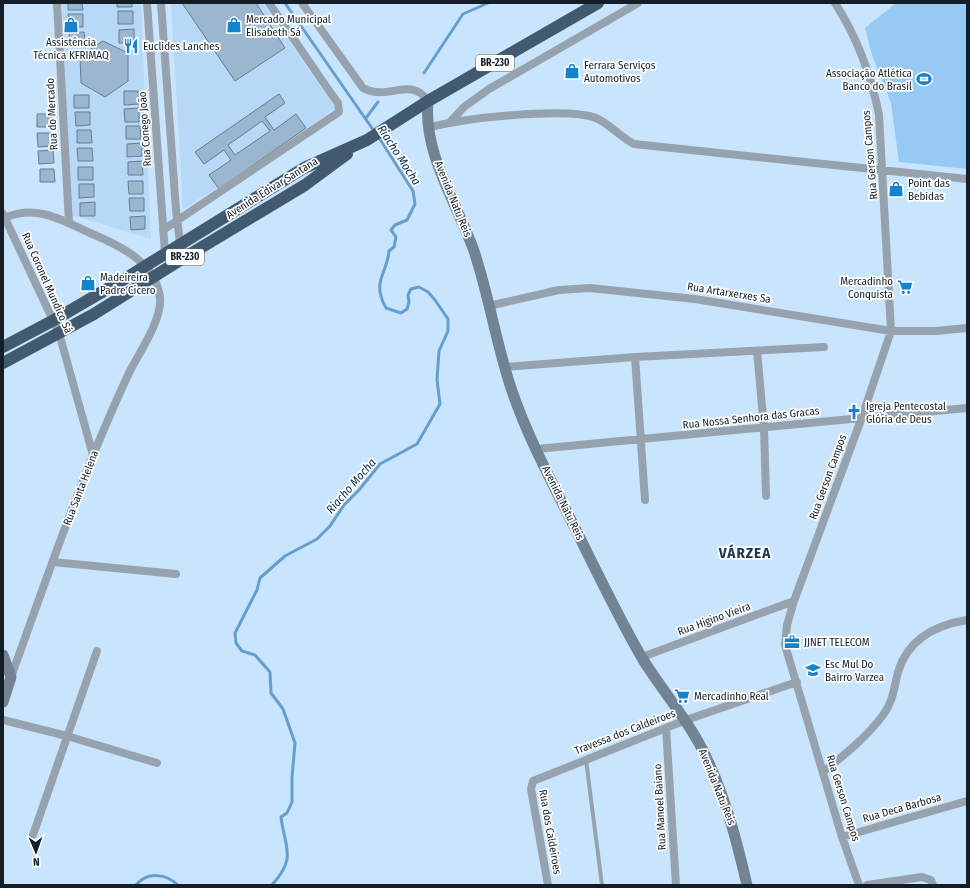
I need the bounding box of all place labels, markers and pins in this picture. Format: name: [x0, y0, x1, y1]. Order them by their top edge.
place label: Mercado Municipal Elisabeth Sá: [246, 13, 331, 39]
shop icon: Assistência Técnica KFRIMAQ: [62, 16, 80, 34]
shop icon: Mercado Municipal Elisabeth Sá: [225, 16, 243, 34]
place label: Assistência Técnica KFRIMAQ: [33, 36, 109, 62]
restaurant icon: Euclides Lanches: [122, 37, 140, 55]
place label: Euclides Lanches: [143, 40, 220, 53]
place label: Ferrara Serviços Automotivos: [584, 59, 656, 85]
shop icon: Ferrara Serviços Automotivos: [563, 62, 581, 80]
place label: Associação Atlética Banco do Brasil: [826, 67, 912, 93]
sports icon: Associação Atlética Banco do Brasil: [915, 70, 933, 88]
place label: Point das Bebidas: [908, 177, 950, 203]
shop icon: Point das Bebidas: [887, 180, 905, 198]
place label: Madeireira Padre Cícero: [100, 271, 156, 297]
shop icon: Madeireira Padre Cícero: [79, 274, 97, 292]
place label: Mercadinho Conquista: [840, 275, 893, 301]
supermarket icon: Mercadinho Conquista: [896, 278, 914, 296]
place label: Igreja Pentecostal Glória de Deus: [866, 400, 946, 426]
church icon: Igreja Pentecostal Glória de Deus: [845, 403, 863, 421]
office icon: JJNET TELECOM: [783, 633, 801, 651]
place label: JJNET TELECOM: [804, 636, 870, 649]
place label: Esc Mul Do Bairro Varzea: [825, 658, 884, 684]
school or university icon: Esc Mul Do Bairro Varzea: [804, 661, 822, 679]
supermarket icon: Mercadinho Real: [673, 687, 691, 705]
place label: Mercadinho Real: [694, 690, 769, 703]

